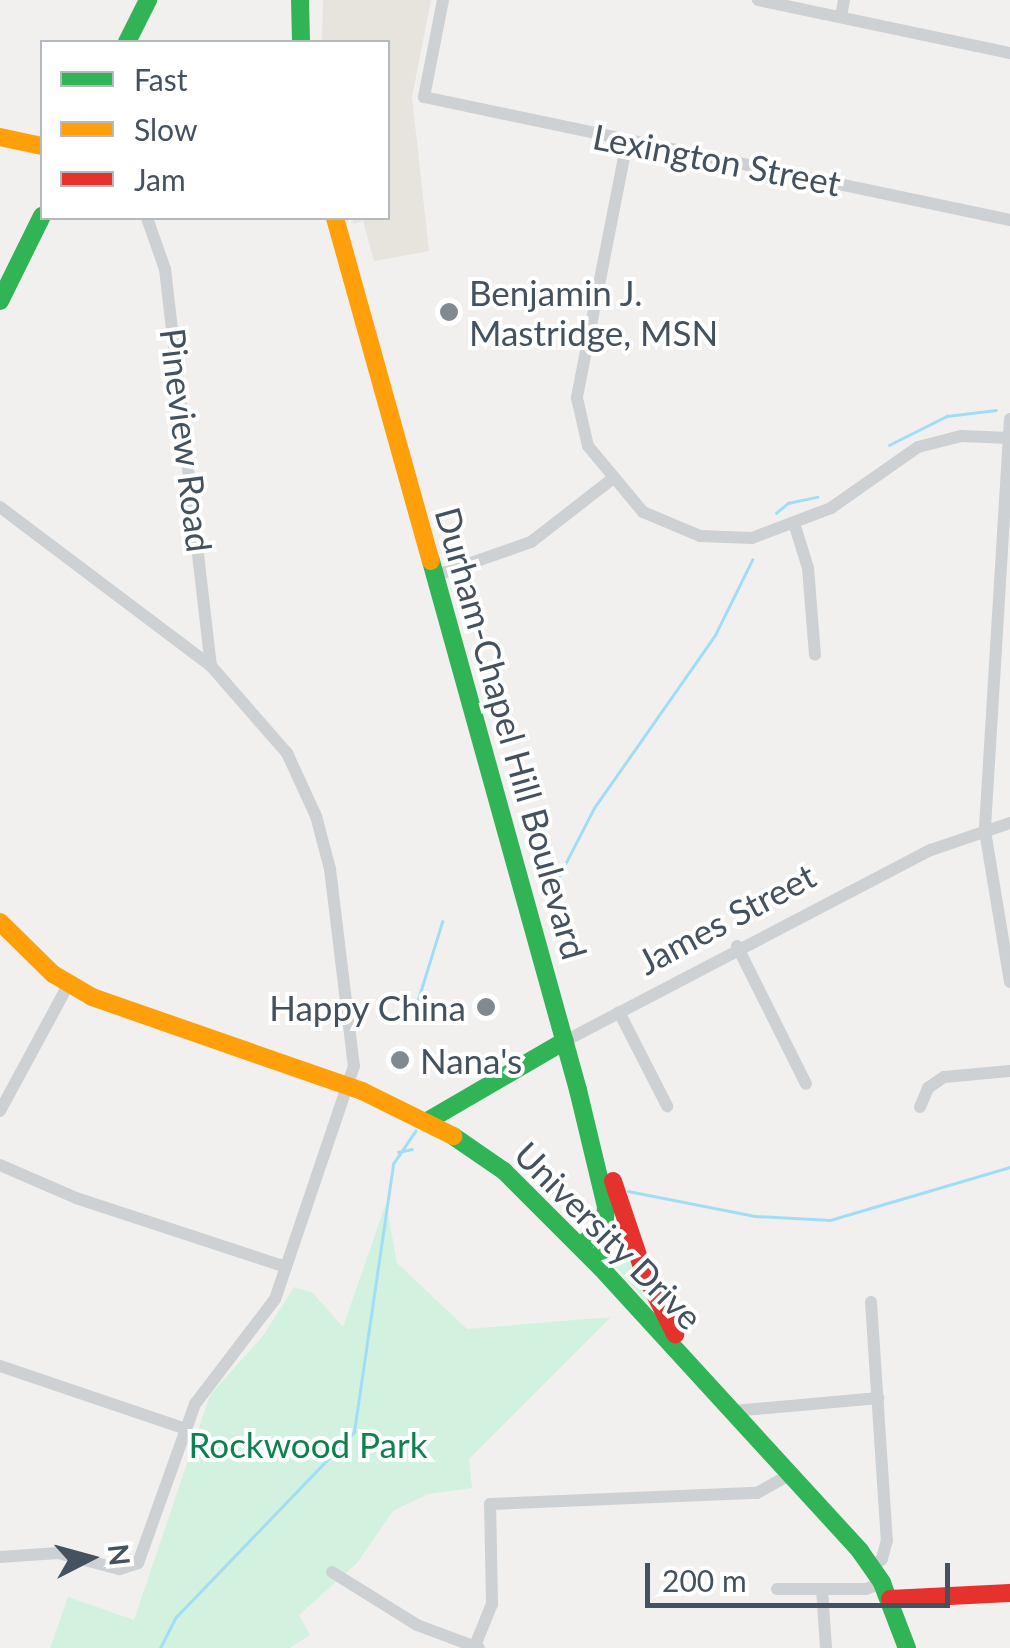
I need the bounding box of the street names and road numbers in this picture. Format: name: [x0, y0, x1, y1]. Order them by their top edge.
street label: Lexington Street: [590, 114, 844, 204]
street label: Pineview Road: [152, 325, 222, 555]
street label: Durham-Chapel Hill Boulevard: [427, 502, 597, 964]
street label: James Street: [630, 854, 822, 982]
street label: University Drive: [506, 1132, 712, 1338]

